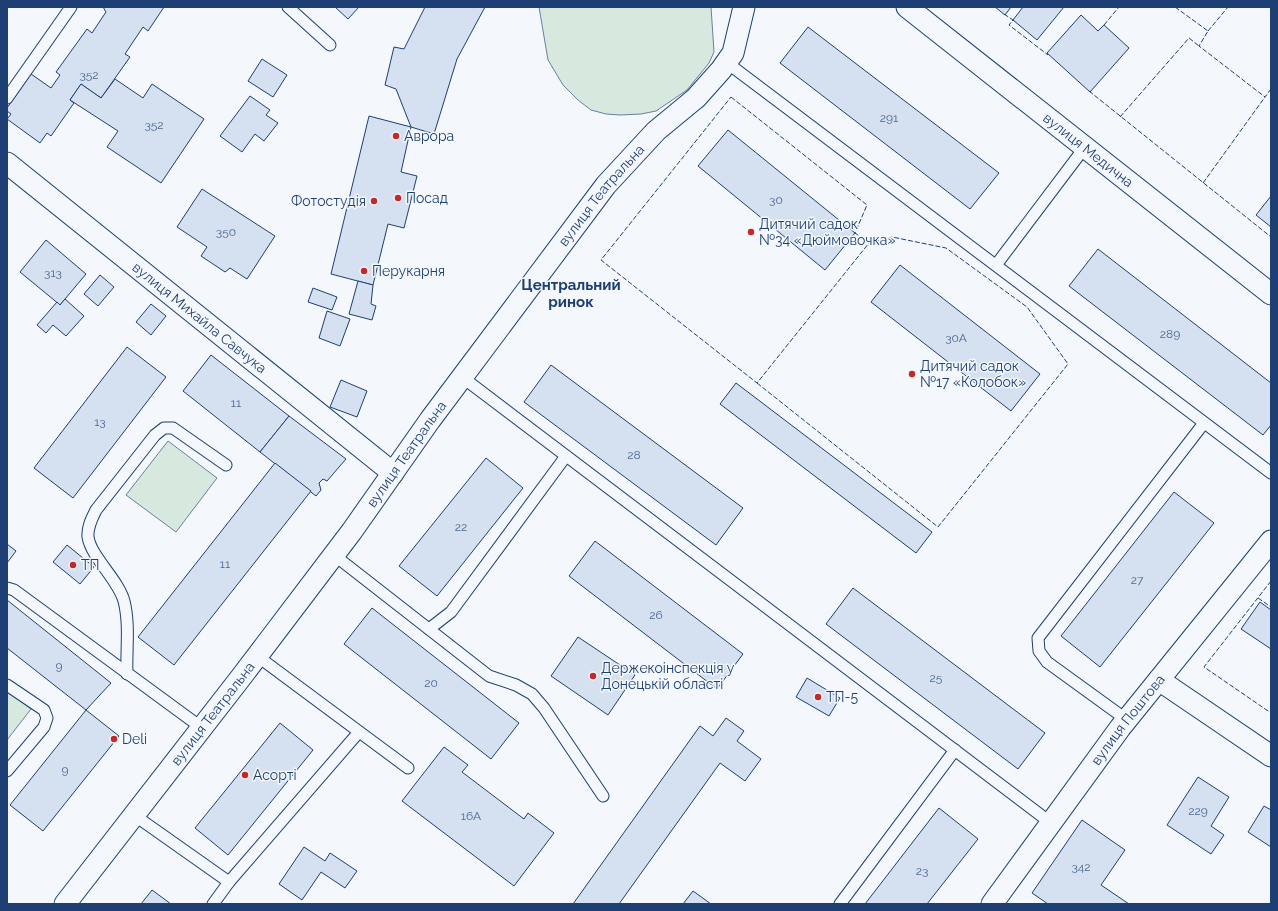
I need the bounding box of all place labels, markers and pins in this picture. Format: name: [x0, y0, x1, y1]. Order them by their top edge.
place label: Аврора: [404, 128, 454, 144]
marker: Аврора: [391, 131, 401, 141]
place label: Посад: [406, 190, 448, 206]
place label: Фотостудія: [291, 193, 366, 209]
marker: Посад: [393, 193, 403, 203]
marker: Фотостудія: [369, 196, 379, 206]
place label: Дитячий садок №34 «Дюймовочка»: [759, 216, 895, 248]
marker: Дитячий садок №34 «Дюймовочка»: [746, 227, 756, 237]
place label: Перукарня: [372, 263, 445, 279]
marker: Перукарня: [359, 266, 369, 276]
place label: Дитячий садок №17 «Колобок»: [920, 358, 1026, 390]
marker: Дитячий садок №17 «Колобок»: [907, 369, 917, 379]
place label: ТП: [81, 557, 100, 573]
marker: ТП: [68, 560, 78, 570]
place label: Держекоінспекція у Донецькій області: [601, 660, 735, 692]
marker: Держекоінспекція у Донецькій області: [588, 671, 598, 681]
place label: ТП-5: [826, 689, 858, 705]
marker: ТП-5: [813, 692, 823, 702]
place label: Deli: [122, 731, 147, 747]
marker: Deli: [109, 734, 119, 744]
place label: Асорті: [253, 767, 297, 783]
marker: Асорті: [240, 770, 250, 780]

